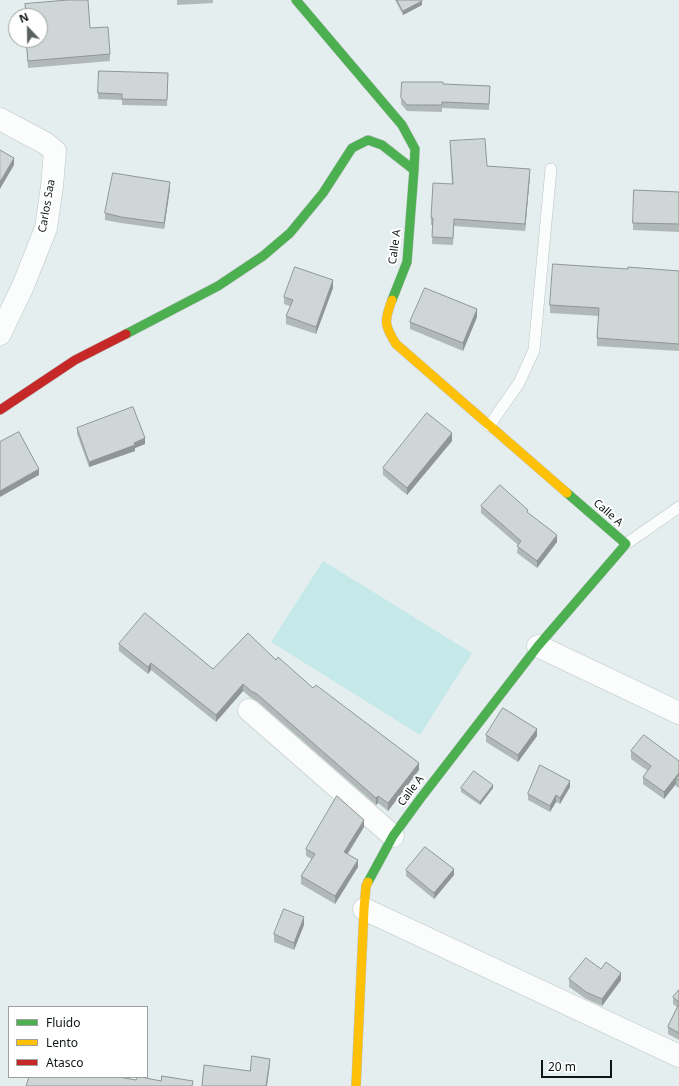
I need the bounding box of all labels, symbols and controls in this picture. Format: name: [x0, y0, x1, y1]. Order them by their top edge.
north arrow: [8, 8, 48, 48]
text: N: [17, 9, 31, 26]
street label: Carlos Saa: [36, 178, 58, 234]
street label: Calle A: [386, 229, 404, 265]
street label: Calle A: [591, 497, 625, 529]
street label: Calle A: [395, 773, 427, 809]
legend: [8, 1006, 148, 1078]
text: Fluido: [46, 1014, 80, 1031]
text: Lento: [46, 1034, 78, 1051]
scale bar: [543, 1052, 614, 1078]
text: Atasco: [46, 1054, 84, 1071]
text: 20 m: [548, 1058, 576, 1075]

